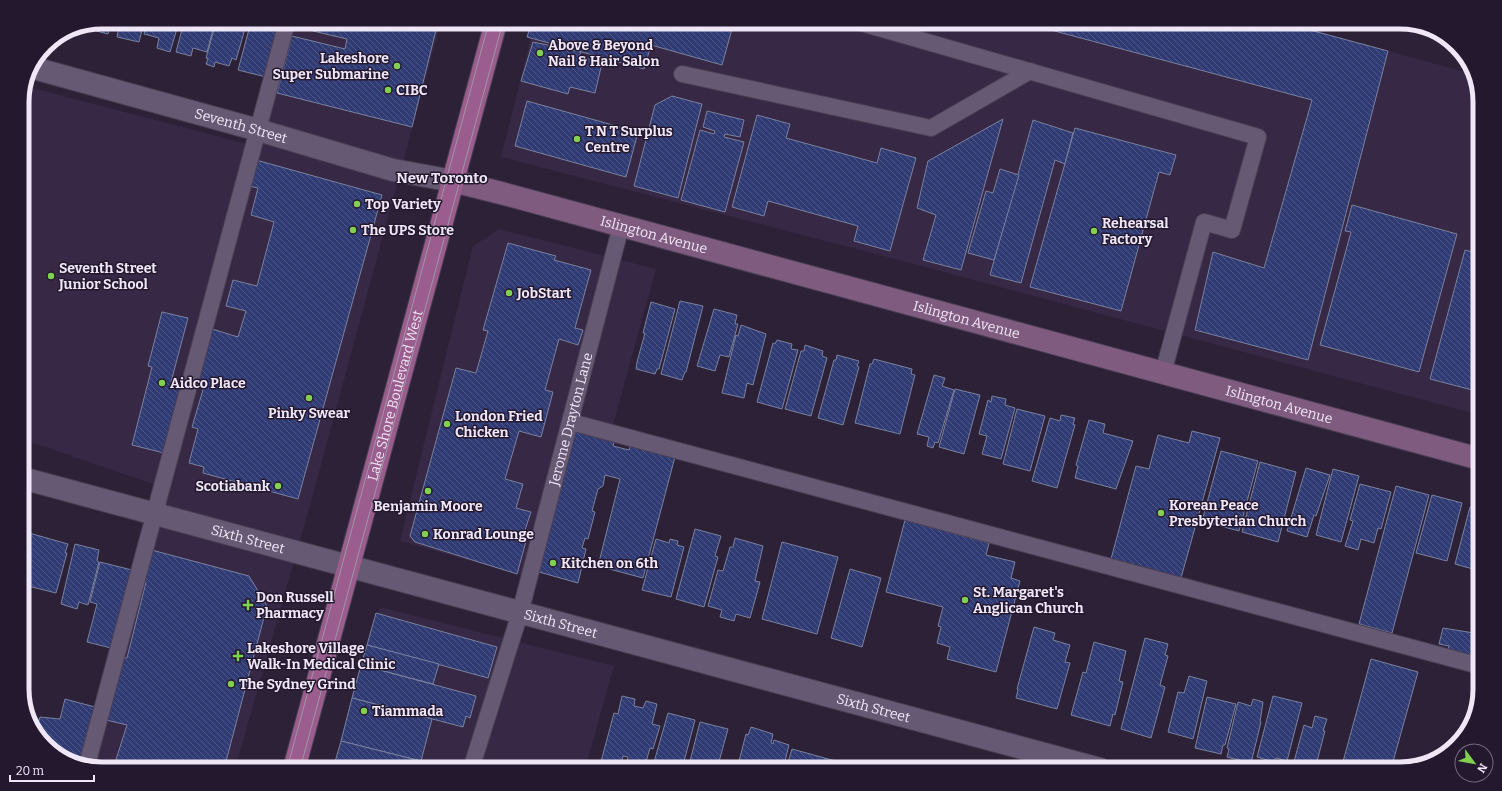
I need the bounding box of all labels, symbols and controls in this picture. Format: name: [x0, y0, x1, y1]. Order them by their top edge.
place label: Above & Beyond Nail & Hair Salon: [548, 37, 659, 70]
marker: Above & Beyond Nail & Hair Salon: [535, 48, 545, 58]
place label: Lakeshore Super Submarine: [272, 50, 389, 83]
marker: Lakeshore Super Submarine: [392, 61, 402, 71]
place label: CIBC: [396, 82, 428, 99]
marker: CIBC: [383, 85, 393, 95]
street label: Seventh Street: [193, 104, 289, 147]
place label: T N T Surplus Centre: [585, 123, 673, 156]
marker: T N T Surplus Centre: [572, 134, 582, 144]
district label: New Toronto: [396, 169, 488, 187]
place label: Top Variety: [365, 196, 441, 213]
marker: Top Variety: [352, 199, 362, 209]
street label: Islington Avenue: [599, 212, 709, 257]
place label: Rehearsal Factory: [1102, 215, 1169, 248]
place label: The UPS Store: [361, 222, 454, 239]
marker: The UPS Store: [348, 225, 358, 235]
marker: Rehearsal Factory: [1089, 226, 1099, 236]
place label: Seventh Street Junior School: [58, 260, 157, 293]
marker: Seventh Street Junior School: [46, 271, 56, 281]
place label: JobStart: [516, 285, 572, 302]
marker: JobStart: [504, 288, 514, 298]
street label: Islington Avenue: [911, 297, 1022, 342]
street label: Lake Shore Boulevard West: [364, 308, 426, 483]
street label: Jerome Drayton Lane: [545, 351, 596, 488]
place label: Aidco Place: [170, 375, 246, 392]
marker: Aidco Place: [157, 378, 167, 388]
street label: Islington Avenue: [1224, 382, 1335, 427]
marker: Pinky Swear: [304, 393, 314, 403]
place label: Pinky Swear: [268, 405, 350, 422]
place label: London Fried Chicken: [455, 408, 543, 441]
marker: London Fried Chicken: [442, 419, 452, 429]
place label: Scotiabank: [195, 478, 271, 495]
marker: Scotiabank: [273, 481, 283, 491]
marker: Benjamin Moore: [423, 486, 433, 496]
place label: Korean Peace Presbyterian Church: [1169, 497, 1306, 530]
place label: Benjamin Moore: [373, 498, 483, 515]
marker: Korean Peace Presbyterian Church: [1156, 508, 1166, 518]
street label: Sixth Street: [209, 521, 287, 557]
place label: Konrad Lounge: [433, 526, 534, 543]
marker: Konrad Lounge: [420, 529, 430, 539]
place label: Kitchen on 6th: [561, 555, 658, 572]
marker: Kitchen on 6th: [548, 558, 558, 568]
place label: St. Margaret's Anglican Church: [973, 584, 1084, 617]
place label: Don Russell Pharmacy: [256, 589, 334, 622]
marker: St. Margaret's Anglican Church: [960, 595, 970, 605]
marker: Don Russell Pharmacy: [243, 600, 253, 610]
street label: Sixth Street: [522, 605, 599, 641]
place label: Lakeshore Village Walk-In Medical Clinic: [247, 640, 395, 673]
marker: Lakeshore Village Walk-In Medical Clinic: [232, 650, 244, 662]
place label: The Sydney Grind: [239, 676, 356, 693]
marker: The Sydney Grind: [226, 679, 236, 689]
street label: Sixth Street: [835, 690, 912, 726]
place label: Tiammada: [372, 703, 444, 720]
marker: Tiammada: [359, 706, 369, 716]
north arrow: [1454, 743, 1494, 783]
scale bar: [10, 757, 94, 783]
text: N: [1474, 761, 1490, 776]
text: 20 m: [16, 764, 45, 778]

